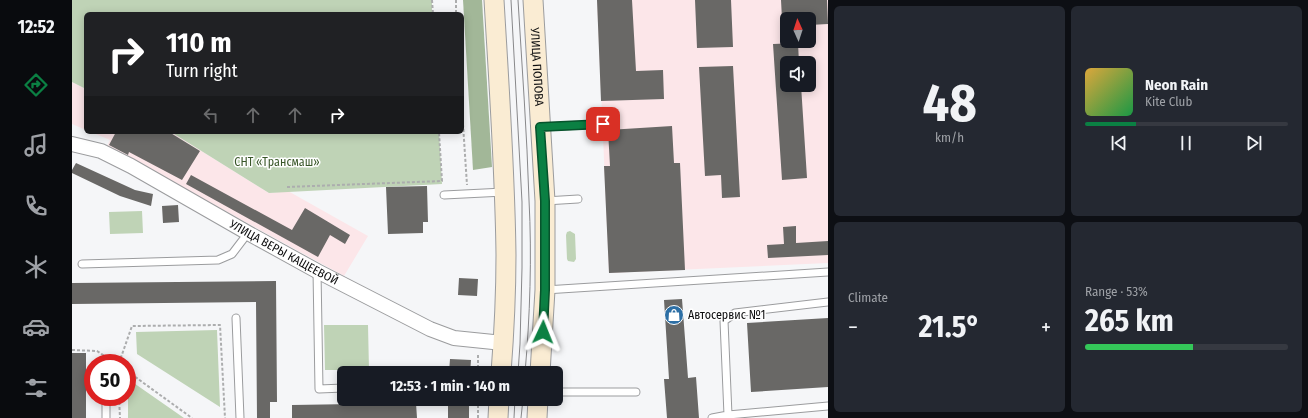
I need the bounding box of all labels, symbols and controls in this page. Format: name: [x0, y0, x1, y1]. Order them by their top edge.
north arrow: [780, 12, 816, 48]
map controls: [780, 12, 816, 92]
text: 12:52: [17, 16, 55, 38]
text: 110 m: [166, 26, 232, 59]
street label: УЛИЦА ПОПОВА: [528, 26, 546, 107]
icon: right: [100, 28, 152, 80]
button: sound: [780, 56, 816, 92]
text: Turn right: [166, 60, 238, 82]
icon: directions: [22, 71, 50, 99]
text: 48: [922, 72, 977, 135]
text: Neon Rain: [1145, 76, 1208, 94]
text: Kite Club: [1145, 94, 1192, 109]
icon: left: [200, 104, 222, 126]
icon: ahead: [242, 104, 264, 126]
icon: ahead: [284, 104, 306, 126]
icon: right: [326, 104, 348, 126]
pin: [586, 107, 620, 141]
icon: arrive: [592, 113, 614, 135]
text: km/h: [935, 130, 964, 145]
icon: music: [22, 131, 50, 159]
icon: previous: [1108, 132, 1130, 154]
icon: pause: [1175, 132, 1197, 154]
icon: next: [1243, 132, 1265, 154]
park label: СНТ «Трансмаш»: [234, 155, 320, 169]
icon: phone: [22, 192, 50, 220]
street label: УЛИЦА ВЕРЫ КАЩЕЕВОЙ: [226, 216, 341, 288]
icon: climate: [22, 253, 50, 281]
text: Range · 53%: [1085, 284, 1148, 299]
text: Climate: [848, 290, 888, 305]
text: 265 km: [1085, 303, 1174, 339]
shop icon: Автосервис №1: [663, 304, 685, 326]
place label: Автосервис №1: [688, 308, 765, 322]
text: 21.5°: [919, 309, 980, 345]
position arrow: [522, 311, 564, 353]
icon: car: [22, 313, 50, 341]
text: −: [848, 314, 858, 341]
text: +: [1041, 314, 1051, 341]
speed limit sign: 50: [84, 354, 136, 406]
icon: filters: [22, 374, 50, 402]
text: 12:53 · 1 min · 140 m: [390, 377, 510, 395]

